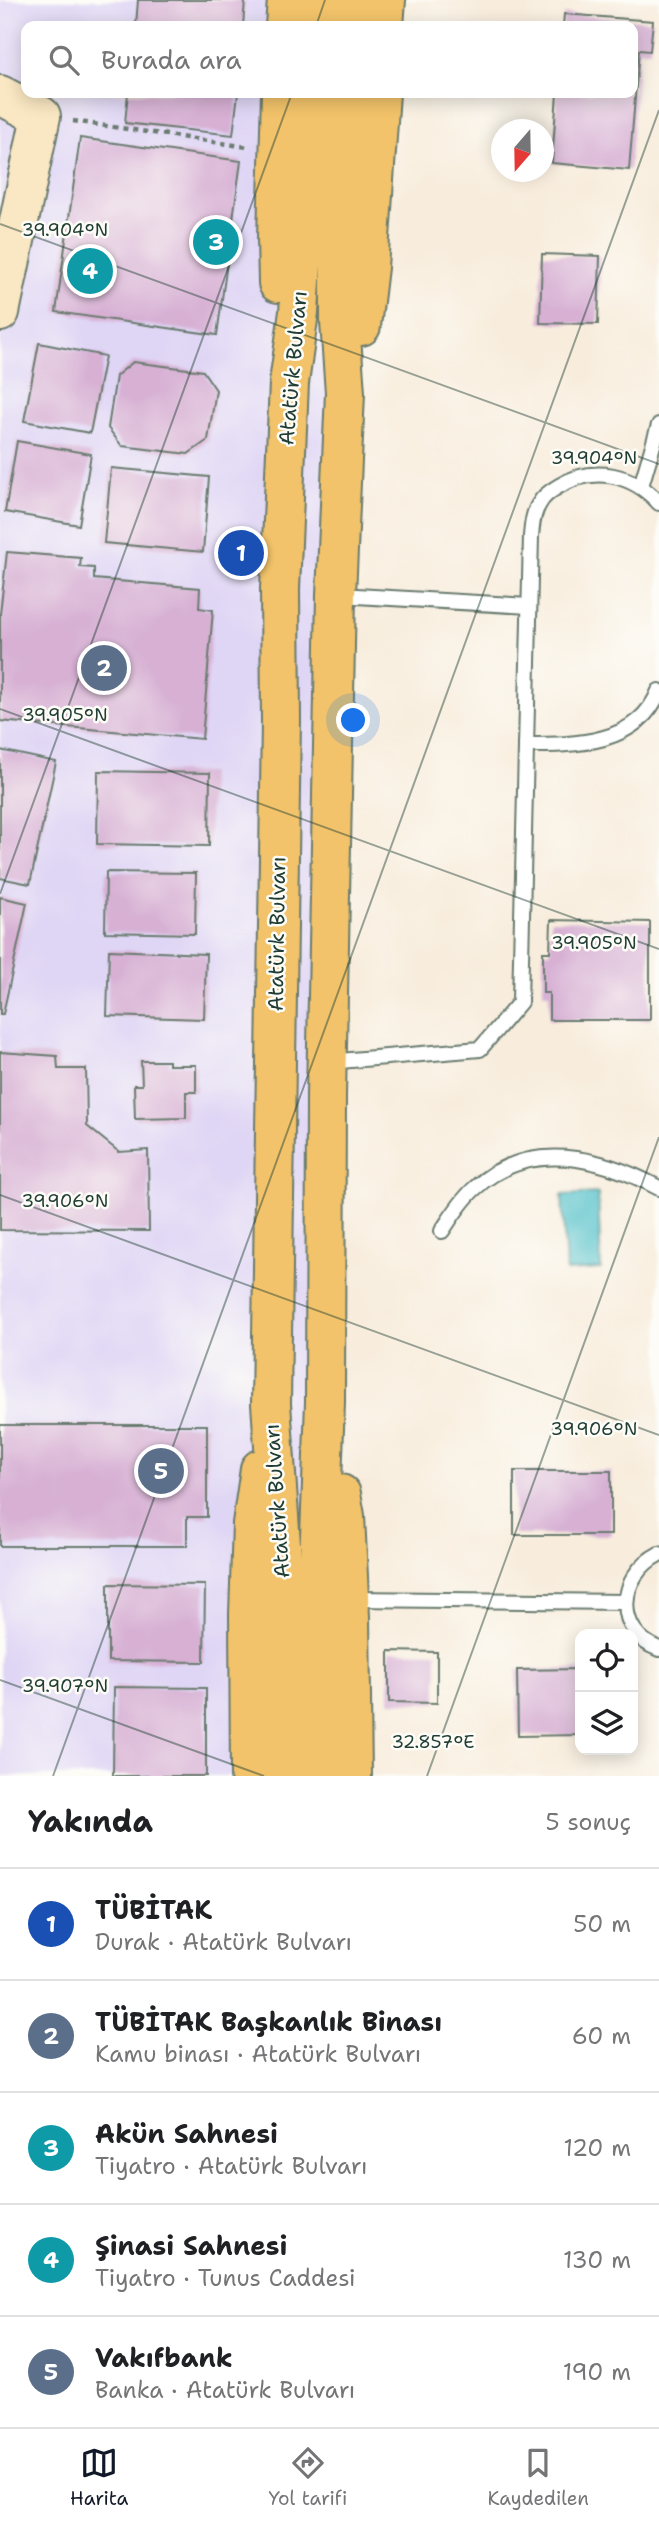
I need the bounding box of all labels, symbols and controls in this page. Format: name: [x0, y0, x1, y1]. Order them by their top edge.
search box: [21, 21, 638, 98]
icon: search: [45, 41, 83, 79]
text: Burada ara: [101, 42, 242, 77]
north arrow: [491, 119, 554, 182]
pin: 3: [193, 216, 239, 268]
text: 39.904°N: [22, 218, 108, 242]
pin: 4: [67, 245, 113, 297]
street label: Atatürk Bulvarı: [272, 290, 314, 446]
text: 39.904°N: [551, 446, 637, 470]
pin: 1: [218, 527, 264, 579]
pin: 2: [81, 642, 127, 694]
text: 39.905°N: [22, 703, 108, 727]
your location: [336, 703, 370, 737]
street label: Atatürk Bulvarı: [262, 856, 292, 1012]
text: 39.905°N: [551, 931, 637, 955]
text: 39.906°N: [22, 1189, 108, 1213]
text: 39.906°N: [551, 1417, 637, 1441]
street label: Atatürk Bulvarı: [258, 1423, 296, 1579]
pin: 5: [138, 1445, 184, 1497]
map controls: [575, 1629, 638, 1755]
button: locate: [575, 1629, 638, 1692]
text: 39.907°N: [22, 1674, 108, 1698]
button: layers: [575, 1692, 638, 1755]
text: 32.857°E: [391, 1730, 475, 1754]
text: Yakında: [28, 1801, 153, 1842]
text: 5 sonuç: [546, 1807, 631, 1837]
text: TÜBİTAK: [95, 1892, 212, 1927]
text: 1: [46, 1909, 56, 1939]
text: 50 m: [573, 1909, 631, 1939]
text: Durak · Atatürk Bulvarı: [95, 1927, 352, 1957]
text: TÜBİTAK Başkanlık Binası: [95, 2004, 442, 2039]
text: 2: [43, 2021, 59, 2051]
text: 60 m: [572, 2021, 631, 2051]
text: Kamu binası · Atatürk Bulvarı: [95, 2039, 421, 2069]
text: Akün Sahnesi: [95, 2116, 278, 2151]
text: 3: [43, 2133, 59, 2163]
text: 120 m: [563, 2133, 631, 2163]
text: Tiyatro · Atatürk Bulvarı: [95, 2151, 368, 2181]
text: Şinasi Sahnesi: [95, 2228, 287, 2263]
text: 4: [43, 2245, 59, 2275]
text: 130 m: [563, 2245, 631, 2275]
text: Tiyatro · Tunus Caddesi: [95, 2263, 356, 2293]
text: Vakıfbank: [95, 2340, 233, 2375]
text: 5: [44, 2357, 58, 2387]
text: 190 m: [563, 2357, 631, 2387]
text: Banka · Atatürk Bulvarı: [95, 2375, 355, 2405]
tab: Harita: [70, 2444, 128, 2511]
tab: Yol tarifi: [268, 2444, 347, 2511]
tab: Kaydedilen: [487, 2444, 589, 2511]

